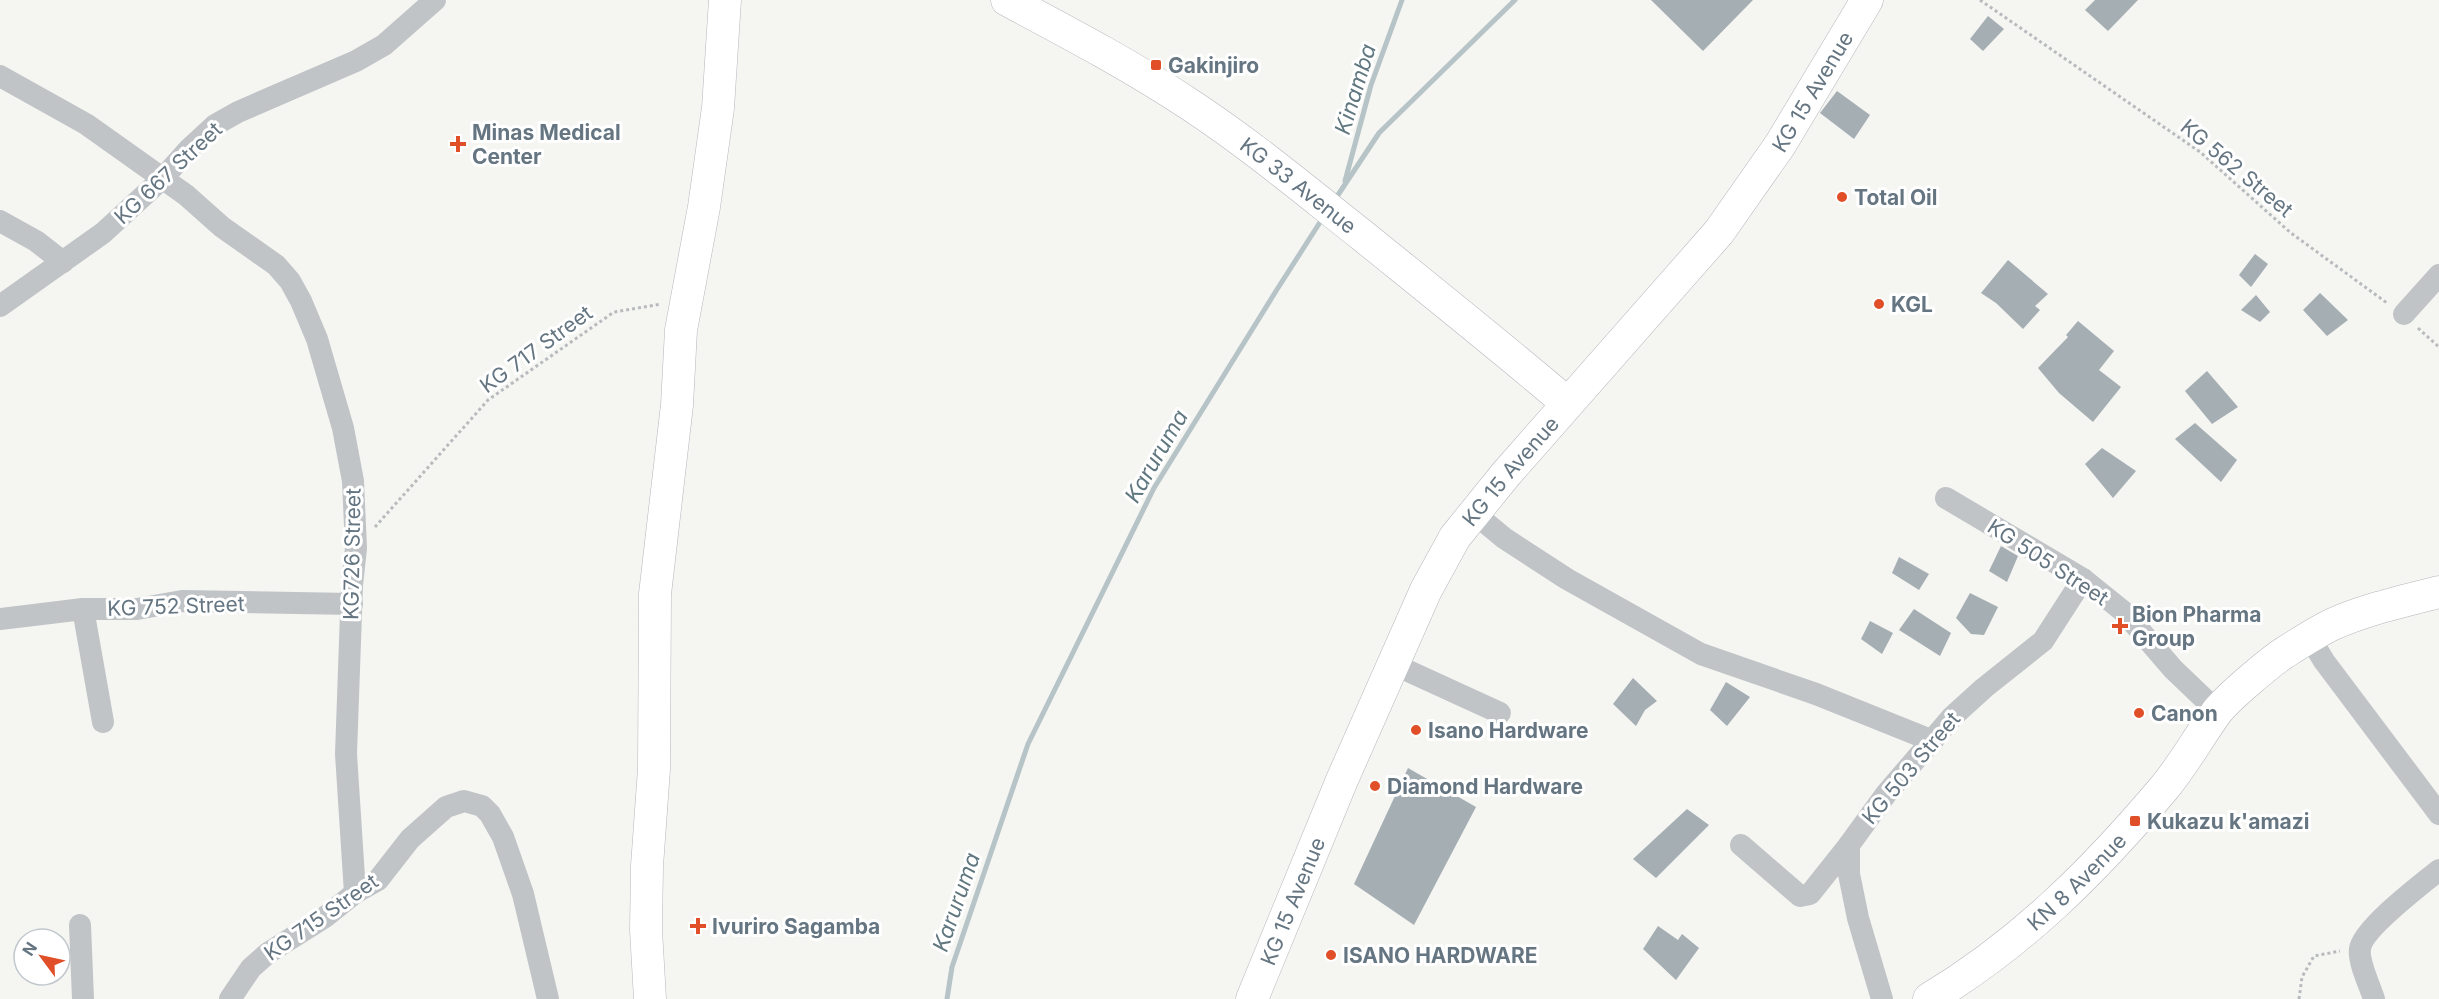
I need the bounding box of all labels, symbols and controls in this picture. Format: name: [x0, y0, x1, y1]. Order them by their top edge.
street label: KG 15 Avenue: [1766, 27, 1858, 156]
water label: Kinamba: [1329, 41, 1381, 137]
place label: Gakinjiro: [1168, 53, 1259, 78]
marker: Gakinjiro: [1149, 58, 1163, 72]
street label: KG 562 Street: [2176, 114, 2298, 222]
street label: KG 667 Street: [109, 117, 227, 229]
place label: Minas Medical Center: [472, 120, 621, 169]
street label: KG 33 Avenue: [1236, 132, 1362, 238]
marker: Minas Medical Center: [449, 135, 467, 153]
place label: Total Oil: [1854, 185, 1937, 210]
marker: Total Oil: [1835, 190, 1849, 204]
place label: KGL: [1891, 292, 1933, 317]
marker: KGL: [1872, 297, 1886, 311]
street label: KG 717 Street: [475, 300, 597, 398]
water label: Karuruma: [1119, 405, 1193, 507]
street label: KG 15 Avenue: [1457, 411, 1564, 531]
street label: KG726 Street: [338, 488, 366, 620]
street label: KG 505 Street: [1983, 514, 2113, 610]
street label: KG 752 Street: [107, 591, 245, 621]
place label: Bion Pharma Group: [2132, 602, 2261, 651]
marker: Bion Pharma Group: [2113, 619, 2127, 633]
place label: Canon: [2151, 701, 2218, 726]
marker: Canon: [2132, 706, 2146, 720]
street label: KG 503 Street: [1857, 707, 1965, 829]
place label: Isano Hardware: [1428, 718, 1588, 743]
marker: Isano Hardware: [1409, 723, 1423, 737]
place label: Diamond Hardware: [1387, 774, 1583, 799]
marker: Diamond Hardware: [1368, 779, 1382, 793]
place label: Kukazu k'amazi: [2147, 809, 2309, 834]
marker: Kukazu k'amazi: [2128, 814, 2142, 828]
street label: KN 8 Avenue: [2022, 828, 2131, 935]
street label: KG 15 Avenue: [1255, 833, 1330, 969]
water label: Karuruma: [927, 849, 985, 955]
street label: KG 715 Street: [259, 868, 383, 965]
place label: Ivuriro Sagamba: [712, 914, 880, 939]
marker: Ivuriro Sagamba: [689, 917, 707, 935]
north arrow: [12, 927, 72, 987]
text: N: [18, 938, 41, 959]
place label: ISANO HARDWARE: [1343, 943, 1538, 968]
marker: ISANO HARDWARE: [1324, 948, 1338, 962]

